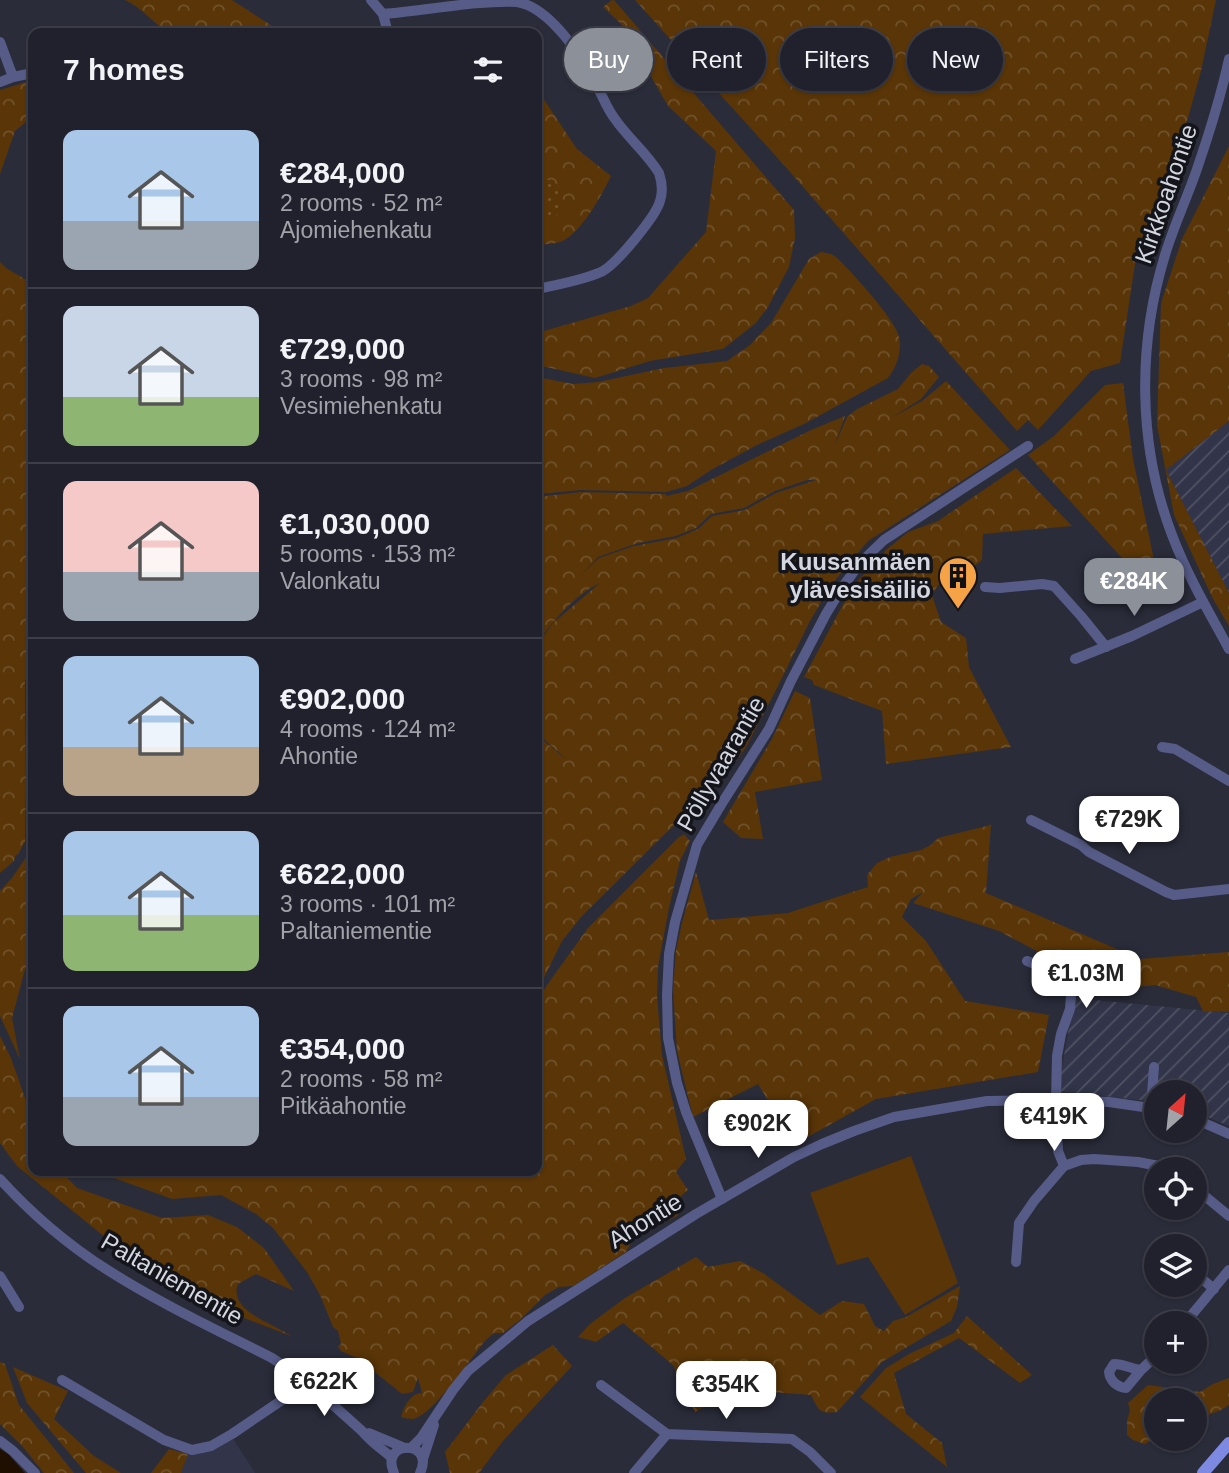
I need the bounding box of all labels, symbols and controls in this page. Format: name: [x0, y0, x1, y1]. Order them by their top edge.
chip: Buy: [564, 28, 653, 91]
chip: Rent: [667, 28, 766, 91]
chip: Filters: [780, 28, 893, 91]
chip: New: [907, 28, 1003, 91]
icon: filters: [469, 51, 507, 89]
text: 7 homes: [63, 53, 185, 86]
street label: Kirkkoahontie: [1129, 121, 1202, 267]
text: €284,000: [280, 156, 405, 189]
icon: home: [119, 158, 203, 242]
text: 2 rooms · 52 m²: [280, 190, 442, 216]
text: Ajomiehenkatu: [280, 217, 432, 243]
text: €729,000: [280, 332, 405, 365]
icon: home: [119, 334, 203, 418]
text: 3 rooms · 98 m²: [280, 366, 442, 392]
text: Vesimiehenkatu: [280, 393, 442, 419]
text: €1,030,000: [280, 507, 430, 540]
icon: home: [119, 509, 203, 593]
text: 5 rooms · 153 m²: [280, 541, 455, 567]
place label: Kuusanmäen ylävesisäiliö: [780, 548, 931, 603]
building icon: Kuusanmäen ylävesisäiliö: [937, 555, 979, 610]
pin: €284K: [1085, 558, 1183, 618]
text: Valonkatu: [280, 568, 381, 594]
text: €284K: [1100, 568, 1168, 594]
text: €902,000: [280, 682, 405, 715]
icon: home: [119, 684, 203, 768]
street label: Pöllyvaarantie: [671, 692, 770, 836]
text: 4 rooms · 124 m²: [280, 716, 455, 742]
text: Ahontie: [280, 743, 358, 769]
pin: €729K: [1080, 796, 1178, 856]
text: €729K: [1095, 806, 1163, 832]
text: €622,000: [280, 857, 405, 890]
icon: home: [119, 859, 203, 943]
text: 3 rooms · 101 m²: [280, 891, 455, 917]
text: Paltaniementie: [280, 918, 432, 944]
pin: €1.03M: [1029, 950, 1143, 1010]
text: €1.03M: [1048, 960, 1124, 986]
text: €354,000: [280, 1032, 405, 1065]
icon: home: [119, 1034, 203, 1118]
text: 2 rooms · 58 m²: [280, 1066, 442, 1092]
north arrow: [1144, 1080, 1208, 1143]
map controls: [1144, 1080, 1207, 1451]
text: Pitkäahontie: [280, 1093, 407, 1119]
pin: €419K: [1005, 1094, 1103, 1153]
pin: €902K: [709, 1100, 807, 1160]
text: €419K: [1020, 1103, 1088, 1129]
text: €902K: [724, 1110, 792, 1136]
button: locate: [1144, 1157, 1207, 1220]
street label: Ahontie: [603, 1188, 686, 1254]
street label: Paltaniementie: [97, 1227, 248, 1330]
button: layers: [1144, 1234, 1207, 1297]
button: +: [1144, 1311, 1207, 1374]
pin: €622K: [275, 1358, 373, 1418]
pin: €354K: [677, 1362, 775, 1421]
text: €622K: [290, 1368, 358, 1394]
text: €354K: [692, 1371, 760, 1397]
button: −: [1144, 1388, 1207, 1451]

